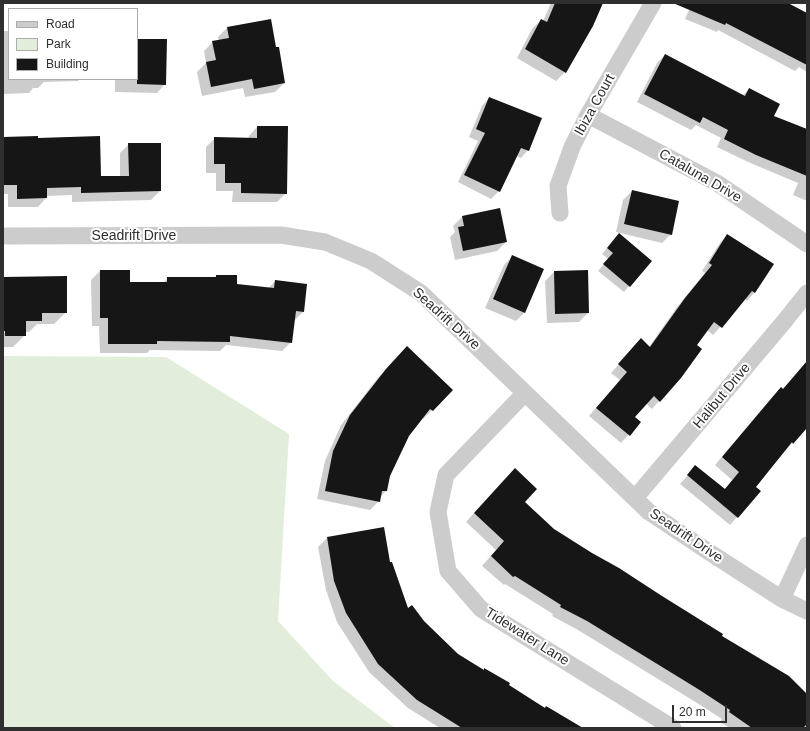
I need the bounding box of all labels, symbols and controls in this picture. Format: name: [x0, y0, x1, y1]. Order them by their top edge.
legend: [8, 8, 138, 80]
text: Road: [46, 17, 75, 31]
text: Park: [46, 37, 71, 51]
text: Building: [46, 57, 89, 71]
street label: Ibiza Court: [571, 71, 619, 139]
street label: Cataluna Drive: [656, 146, 744, 206]
street label: Seadrift Drive: [92, 228, 176, 244]
street label: Seadrift Drive: [409, 284, 483, 354]
street label: Halibut Drive: [690, 360, 754, 432]
street label: Seadrift Drive: [646, 505, 726, 567]
street label: Tidewater Lane: [482, 604, 572, 670]
scale bar: [674, 697, 729, 723]
text: 20 m: [679, 705, 706, 719]

